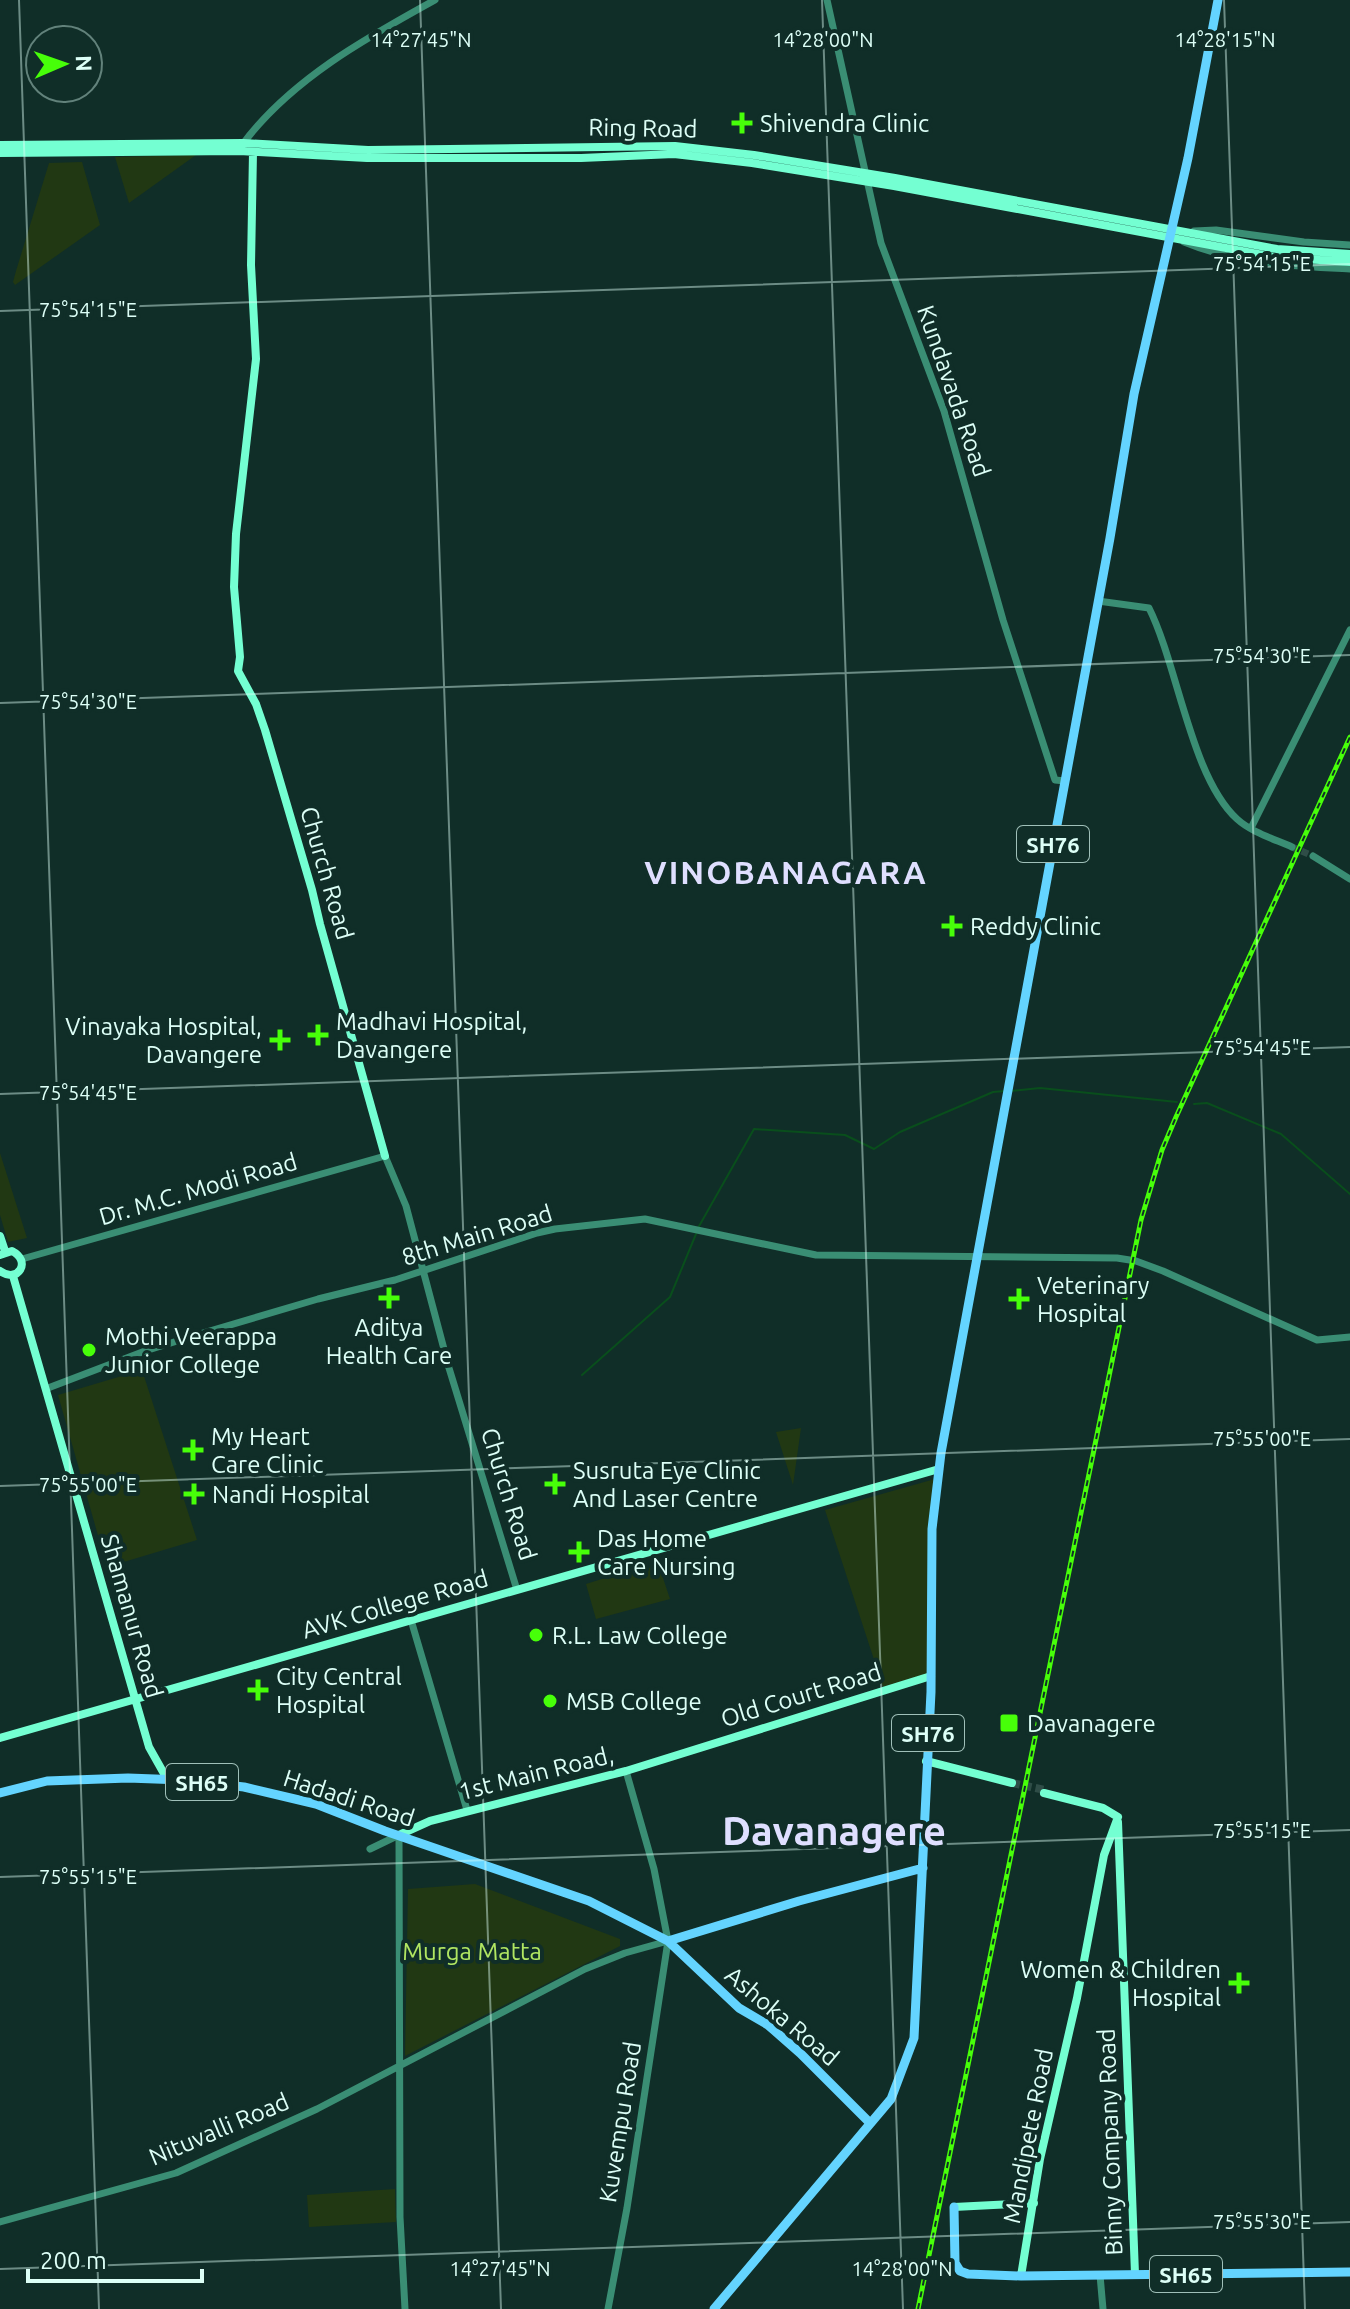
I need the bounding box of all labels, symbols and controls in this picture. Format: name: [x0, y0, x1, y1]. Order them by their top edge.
north arrow: [24, 24, 104, 104]
text: 14°27'45"N: [370, 28, 472, 51]
text: 14°28'00"N: [772, 28, 874, 51]
text: 14°28'15"N: [1174, 28, 1276, 51]
text: N: [72, 55, 97, 72]
place label: Shivendra Clinic: [760, 110, 929, 137]
marker: Shivendra Clinic: [731, 112, 753, 134]
street label: Ring Road: [588, 114, 698, 142]
text: 75°54'15"E: [1213, 252, 1311, 275]
text: 75°54'15"E: [39, 298, 137, 321]
street label: Kundavada Road: [912, 302, 996, 480]
text: 75°54'30"E: [1213, 644, 1311, 667]
text: 75°54'30"E: [39, 690, 137, 713]
street label: Church Road: [295, 803, 359, 943]
road number: SH76: [1017, 826, 1089, 862]
district label: VINOBANAGARA: [644, 854, 928, 890]
place label: Reddy Clinic: [970, 913, 1101, 940]
marker: Reddy Clinic: [941, 915, 963, 937]
place label: Madhavi Hospital, Davangere: [336, 1008, 527, 1063]
place label: Vinayaka Hospital, Davangere: [65, 1013, 262, 1068]
marker: Madhavi Hospital, Davangere: [307, 1024, 329, 1046]
marker: Vinayaka Hospital, Davangere: [269, 1029, 291, 1051]
text: 75°54'45"E: [1213, 1036, 1311, 1059]
text: 75°54'45"E: [39, 1081, 137, 1104]
street label: Dr. M.C. Modi Road: [96, 1148, 300, 1230]
street label: 8th Main Road: [399, 1199, 555, 1271]
place label: Veterinary Hospital: [1037, 1272, 1150, 1327]
marker: Aditya Health Care: [378, 1287, 400, 1309]
marker: Veterinary Hospital: [1008, 1288, 1030, 1310]
place label: Aditya Health Care: [326, 1314, 452, 1369]
place label: Mothi Veerappa Junior College: [105, 1323, 277, 1378]
marker: Mothi Veerappa Junior College: [80, 1341, 98, 1359]
place label: My Heart Care Clinic: [211, 1423, 323, 1478]
street label: Church Road: [476, 1425, 542, 1563]
text: 75°55'00"E: [1213, 1427, 1311, 1450]
marker: My Heart Care Clinic: [182, 1439, 204, 1461]
place label: Susruta Eye Clinic And Laser Centre: [573, 1457, 761, 1512]
text: 75°55'00"E: [39, 1473, 137, 1496]
marker: Susruta Eye Clinic And Laser Centre: [544, 1473, 566, 1495]
place label: Nandi Hospital: [212, 1481, 370, 1508]
marker: Nandi Hospital: [183, 1483, 205, 1505]
place label: Das Home Care Nursing: [597, 1525, 736, 1580]
street label: Shamanur Road: [96, 1531, 168, 1701]
marker: Das Home Care Nursing: [568, 1541, 590, 1563]
street label: AVK College Road: [299, 1565, 491, 1643]
place label: R.L. Law College: [552, 1622, 728, 1649]
marker: R.L. Law College: [527, 1626, 545, 1644]
street label: Old Court Road: [718, 1658, 884, 1732]
place label: City Central Hospital: [276, 1663, 402, 1718]
marker: City Central Hospital: [247, 1679, 269, 1701]
place label: MSB College: [566, 1688, 702, 1715]
marker: MSB College: [541, 1692, 559, 1710]
place label: Davanagere: [1027, 1710, 1156, 1737]
marker: Davanagere: [998, 1712, 1020, 1734]
road number: SH76: [892, 1715, 964, 1751]
street label: 1st Main Road,: [456, 1741, 616, 1805]
road number: SH65: [166, 1764, 238, 1800]
street label: Hadadi Road: [280, 1764, 418, 1832]
district label: Davanagere: [722, 1808, 946, 1853]
text: 75°55'15"E: [1213, 1819, 1311, 1842]
text: 75°55'15"E: [39, 1865, 137, 1888]
park label: Murga Matta: [402, 1938, 542, 1965]
place label: Women & Children Hospital: [1020, 1956, 1221, 2011]
street label: Ashoka Road: [720, 1961, 844, 2071]
marker: Women & Children Hospital: [1228, 1972, 1250, 1994]
street label: Binny Company Road: [1093, 2028, 1127, 2256]
street label: Kuvempu Road: [594, 2040, 646, 2204]
street label: Mandipete Road: [998, 2046, 1058, 2226]
street label: Nituvalli Road: [145, 2087, 293, 2171]
text: 75°55'30"E: [1213, 2210, 1311, 2233]
scale bar: [28, 2233, 202, 2283]
text: 200 m: [40, 2247, 107, 2274]
road number: SH65: [1150, 2256, 1222, 2292]
text: 14°27'45"N: [449, 2257, 551, 2280]
text: 14°28'00"N: [851, 2257, 953, 2280]

